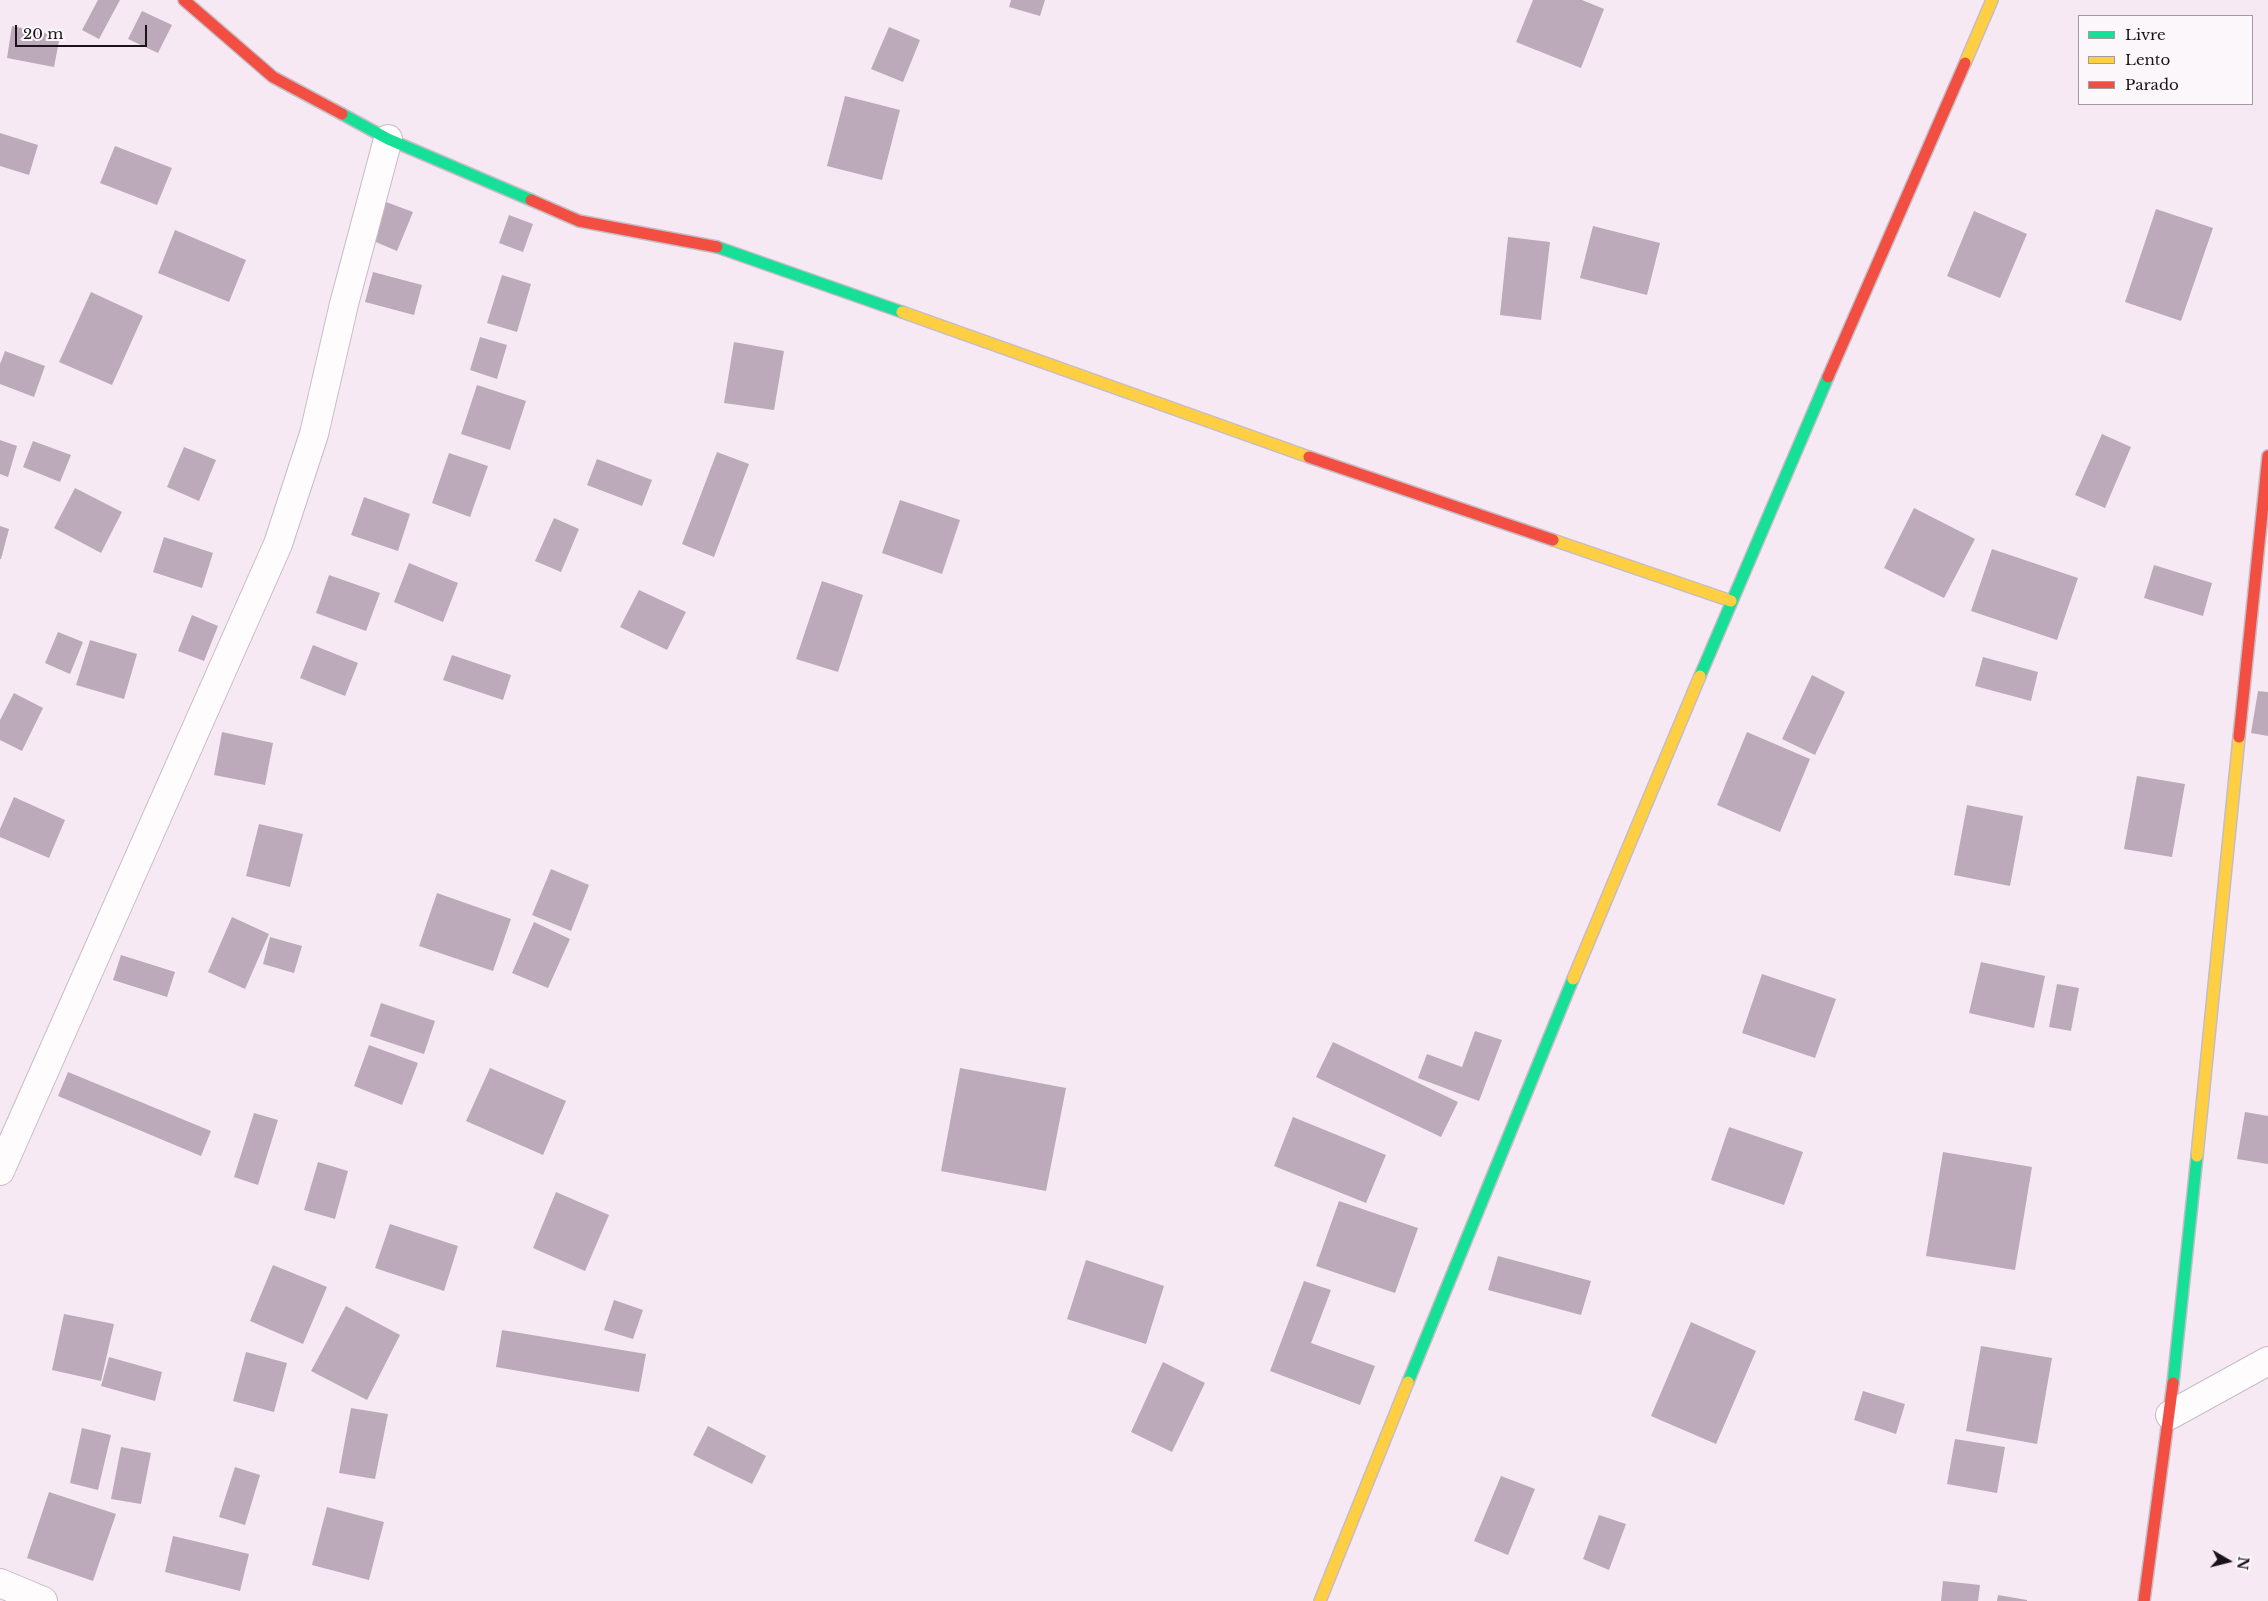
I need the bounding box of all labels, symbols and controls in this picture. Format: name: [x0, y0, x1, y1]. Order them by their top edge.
scale bar: [18, 15, 150, 47]
legend: [2078, 15, 2253, 105]
text: 20 m: [23, 24, 63, 43]
text: Livre: [2125, 25, 2166, 44]
text: Lento: [2125, 50, 2170, 69]
text: Parado: [2125, 75, 2179, 94]
north arrow: [2203, 1536, 2253, 1586]
text: N: [2233, 1555, 2253, 1571]

